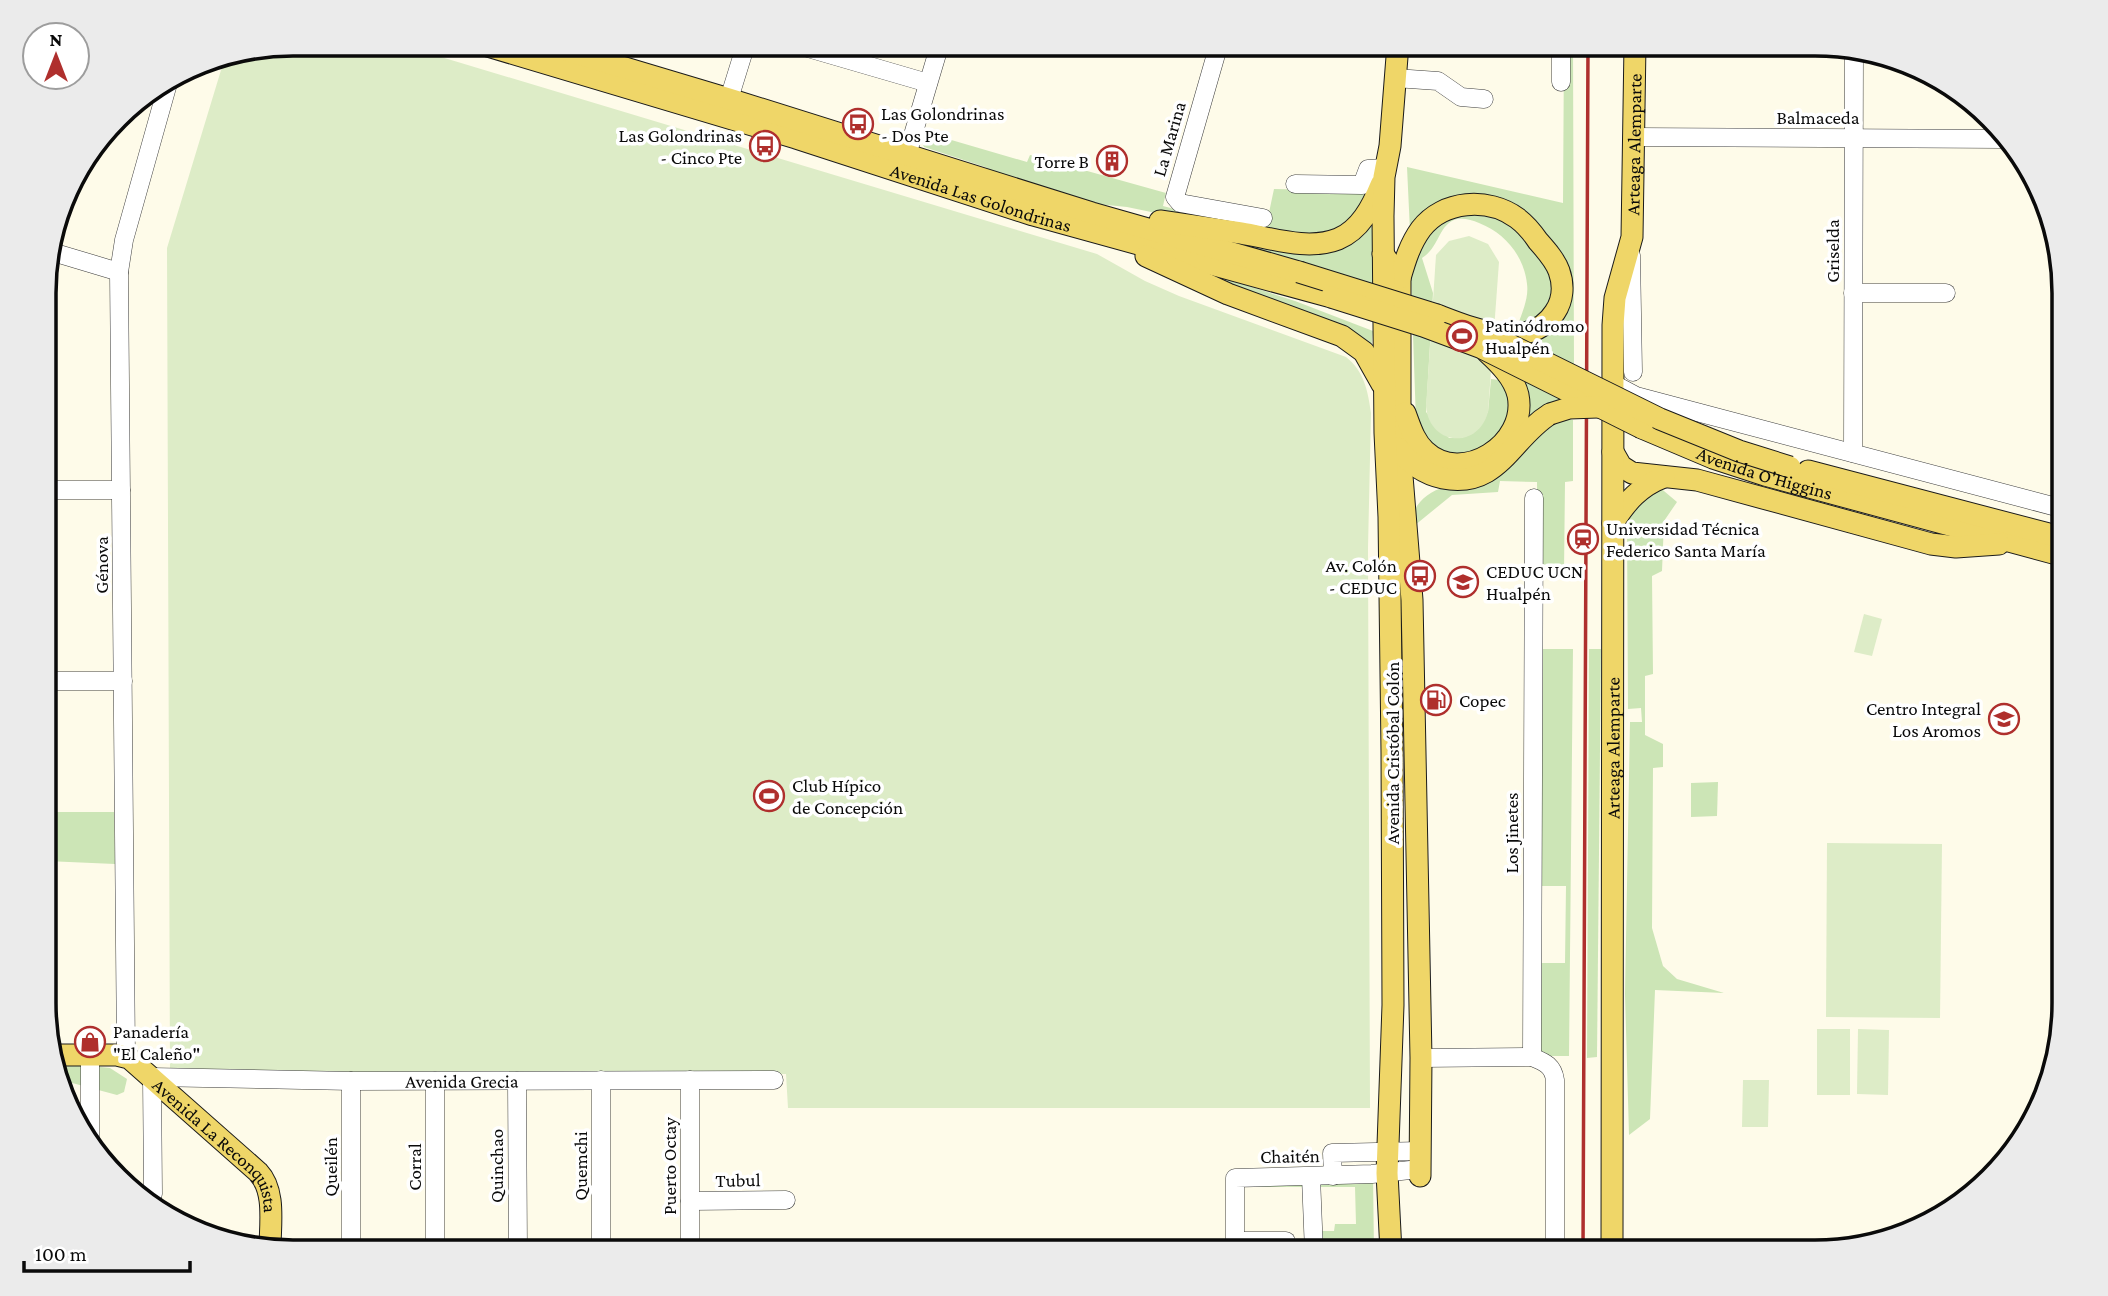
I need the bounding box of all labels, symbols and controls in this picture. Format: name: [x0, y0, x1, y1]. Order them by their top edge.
north arrow: [21, 21, 91, 91]
text: N: [50, 29, 63, 50]
street label: Arteaga Alemparte: [1622, 73, 1645, 216]
street label: La Marina: [1148, 99, 1190, 179]
place label: Las Golondrinas - Dos Pte: [881, 103, 1005, 146]
bus stop icon: Las Golondrinas - Dos Pte: [841, 107, 875, 141]
street label: Balmaceda: [1776, 107, 1860, 128]
place label: Las Golondrinas - Cinco Pte: [618, 125, 742, 168]
bus stop icon: Las Golondrinas - Cinco Pte: [748, 129, 782, 163]
building icon: Torre B: [1095, 144, 1129, 178]
place label: Torre B: [1035, 151, 1089, 172]
street label: Avenida Las Golondrinas: [888, 159, 1074, 236]
street label: Griselda: [1822, 219, 1843, 283]
place label: Patinódromo Hualpén: [1485, 315, 1584, 358]
sports icon: Patinódromo Hualpén: [1445, 319, 1479, 353]
street label: Avenida O'Higgins: [1694, 442, 1835, 503]
place label: Universidad Técnica Federico Santa María: [1606, 518, 1766, 561]
station icon: Universidad Técnica Federico Santa María: [1566, 522, 1600, 556]
street label: Génova: [91, 536, 112, 594]
place label: Av. Colón - CEDUC: [1325, 555, 1397, 598]
bus stop icon: Av. Colón - CEDUC: [1403, 559, 1437, 593]
place label: CEDUC UCN Hualpén: [1486, 561, 1583, 604]
school or university icon: CEDUC UCN Hualpén: [1446, 565, 1480, 599]
street label: Avenida Cristóbal Colón: [1382, 661, 1403, 845]
street label: Arteaga Alemparte: [1602, 677, 1623, 819]
fuel station icon: Copec: [1419, 683, 1453, 717]
place label: Copec: [1459, 690, 1506, 711]
place label: Centro Integral Los Aromos: [1866, 698, 1981, 741]
school or university icon: Centro Integral Los Aromos: [1987, 702, 2021, 736]
place label: Club Hípico de Concepción: [792, 775, 903, 818]
sports icon: Club Hípico de Concepción: [752, 779, 786, 813]
street label: Los Jinetes: [1501, 792, 1522, 874]
place label: Panadería "El Caleño": [113, 1021, 200, 1064]
shop icon: Panadería "El Caleño": [73, 1025, 107, 1059]
street label: Avenida Grecia: [405, 1070, 519, 1091]
street label: Avenida La Reconquista: [149, 1074, 281, 1213]
street label: Puerto Octay: [659, 1117, 680, 1215]
street label: Quinchao: [486, 1129, 507, 1203]
street label: Quemchi: [570, 1131, 591, 1201]
street label: Queilén: [320, 1137, 341, 1197]
street label: Corral: [404, 1143, 425, 1191]
street label: Chaitén: [1260, 1145, 1320, 1167]
street label: Tubul: [715, 1169, 761, 1191]
scale bar: [24, 1230, 191, 1274]
text: 100 m: [35, 1242, 87, 1266]

